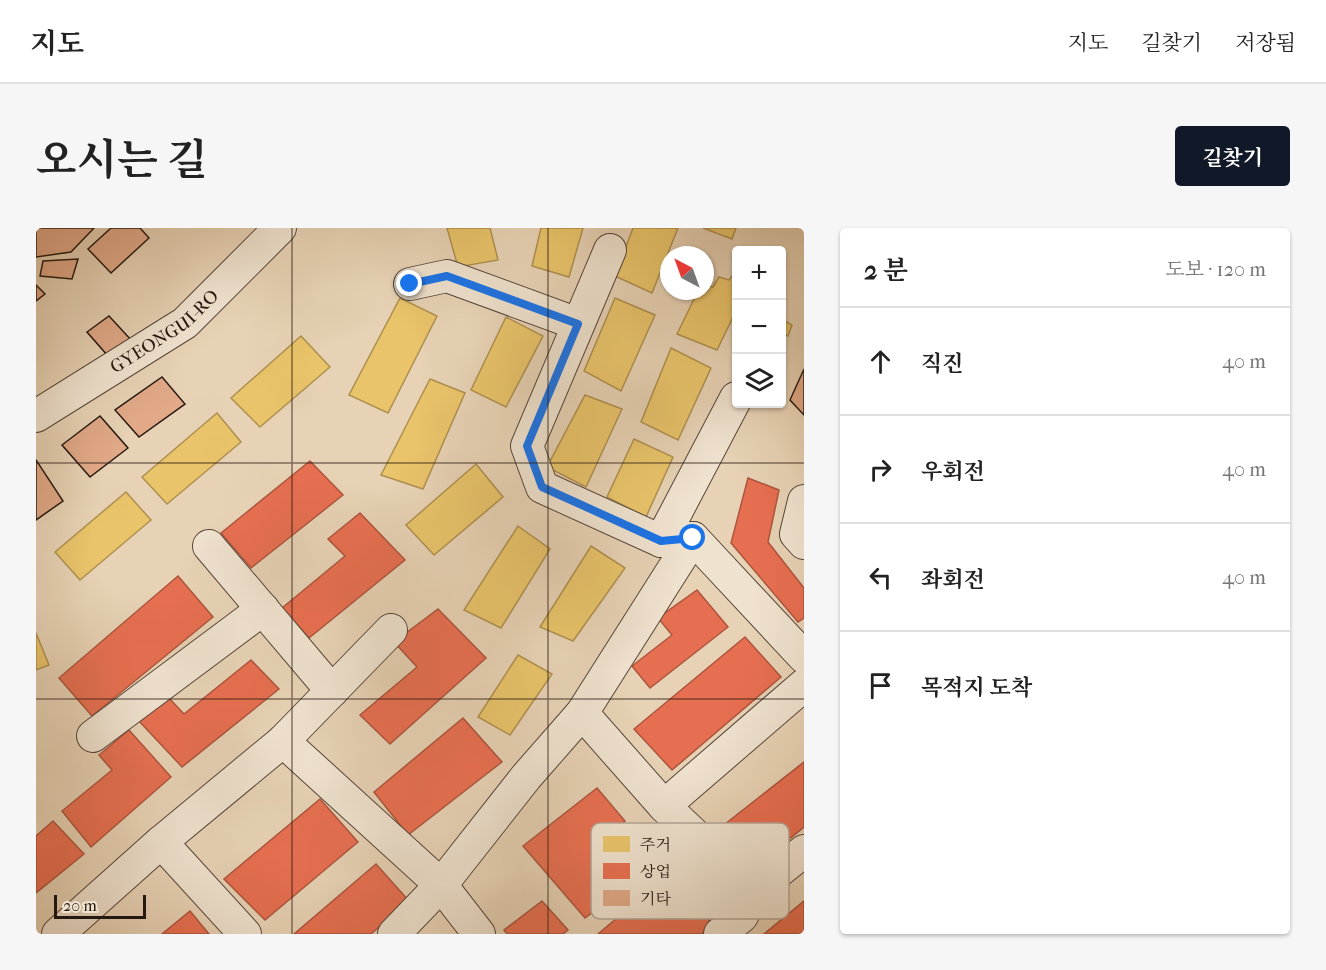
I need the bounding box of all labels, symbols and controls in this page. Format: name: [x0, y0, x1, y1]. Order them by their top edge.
text: 지도: [30, 27, 84, 60]
text: 지도: [1068, 31, 1108, 55]
text: 길찾기: [1141, 31, 1202, 55]
text: 저장됨: [1235, 31, 1296, 55]
button: 길찾기: [1175, 126, 1290, 186]
text: 오시는 길: [36, 136, 207, 185]
north arrow: [660, 246, 714, 300]
map controls: [732, 246, 786, 408]
button: +: [732, 246, 786, 300]
text: 2 분: [864, 255, 908, 286]
text: 도보 · 120 m: [1165, 258, 1266, 281]
route end: [396, 270, 422, 296]
street label: GYEONGUI-RO: [106, 285, 223, 377]
button: −: [732, 300, 786, 354]
icon: ahead: [864, 345, 897, 378]
text: 40 m: [1222, 350, 1266, 373]
text: 직진: [921, 351, 964, 377]
button: layers: [732, 354, 786, 408]
icon: right: [864, 453, 897, 486]
text: 40 m: [1222, 458, 1266, 481]
text: 우회전: [921, 459, 985, 485]
route start: [679, 524, 705, 550]
icon: left: [864, 561, 897, 594]
text: 40 m: [1222, 566, 1266, 589]
text: 좌회전: [921, 567, 985, 593]
icon: arrive: [864, 669, 897, 702]
text: 목적지 도착: [921, 675, 1032, 701]
legend: [591, 823, 789, 919]
text: 주거: [640, 835, 671, 854]
text: 상업: [640, 862, 671, 881]
text: 기타: [640, 889, 671, 908]
scale bar: [54, 892, 146, 920]
text: 20 m: [63, 896, 97, 915]

